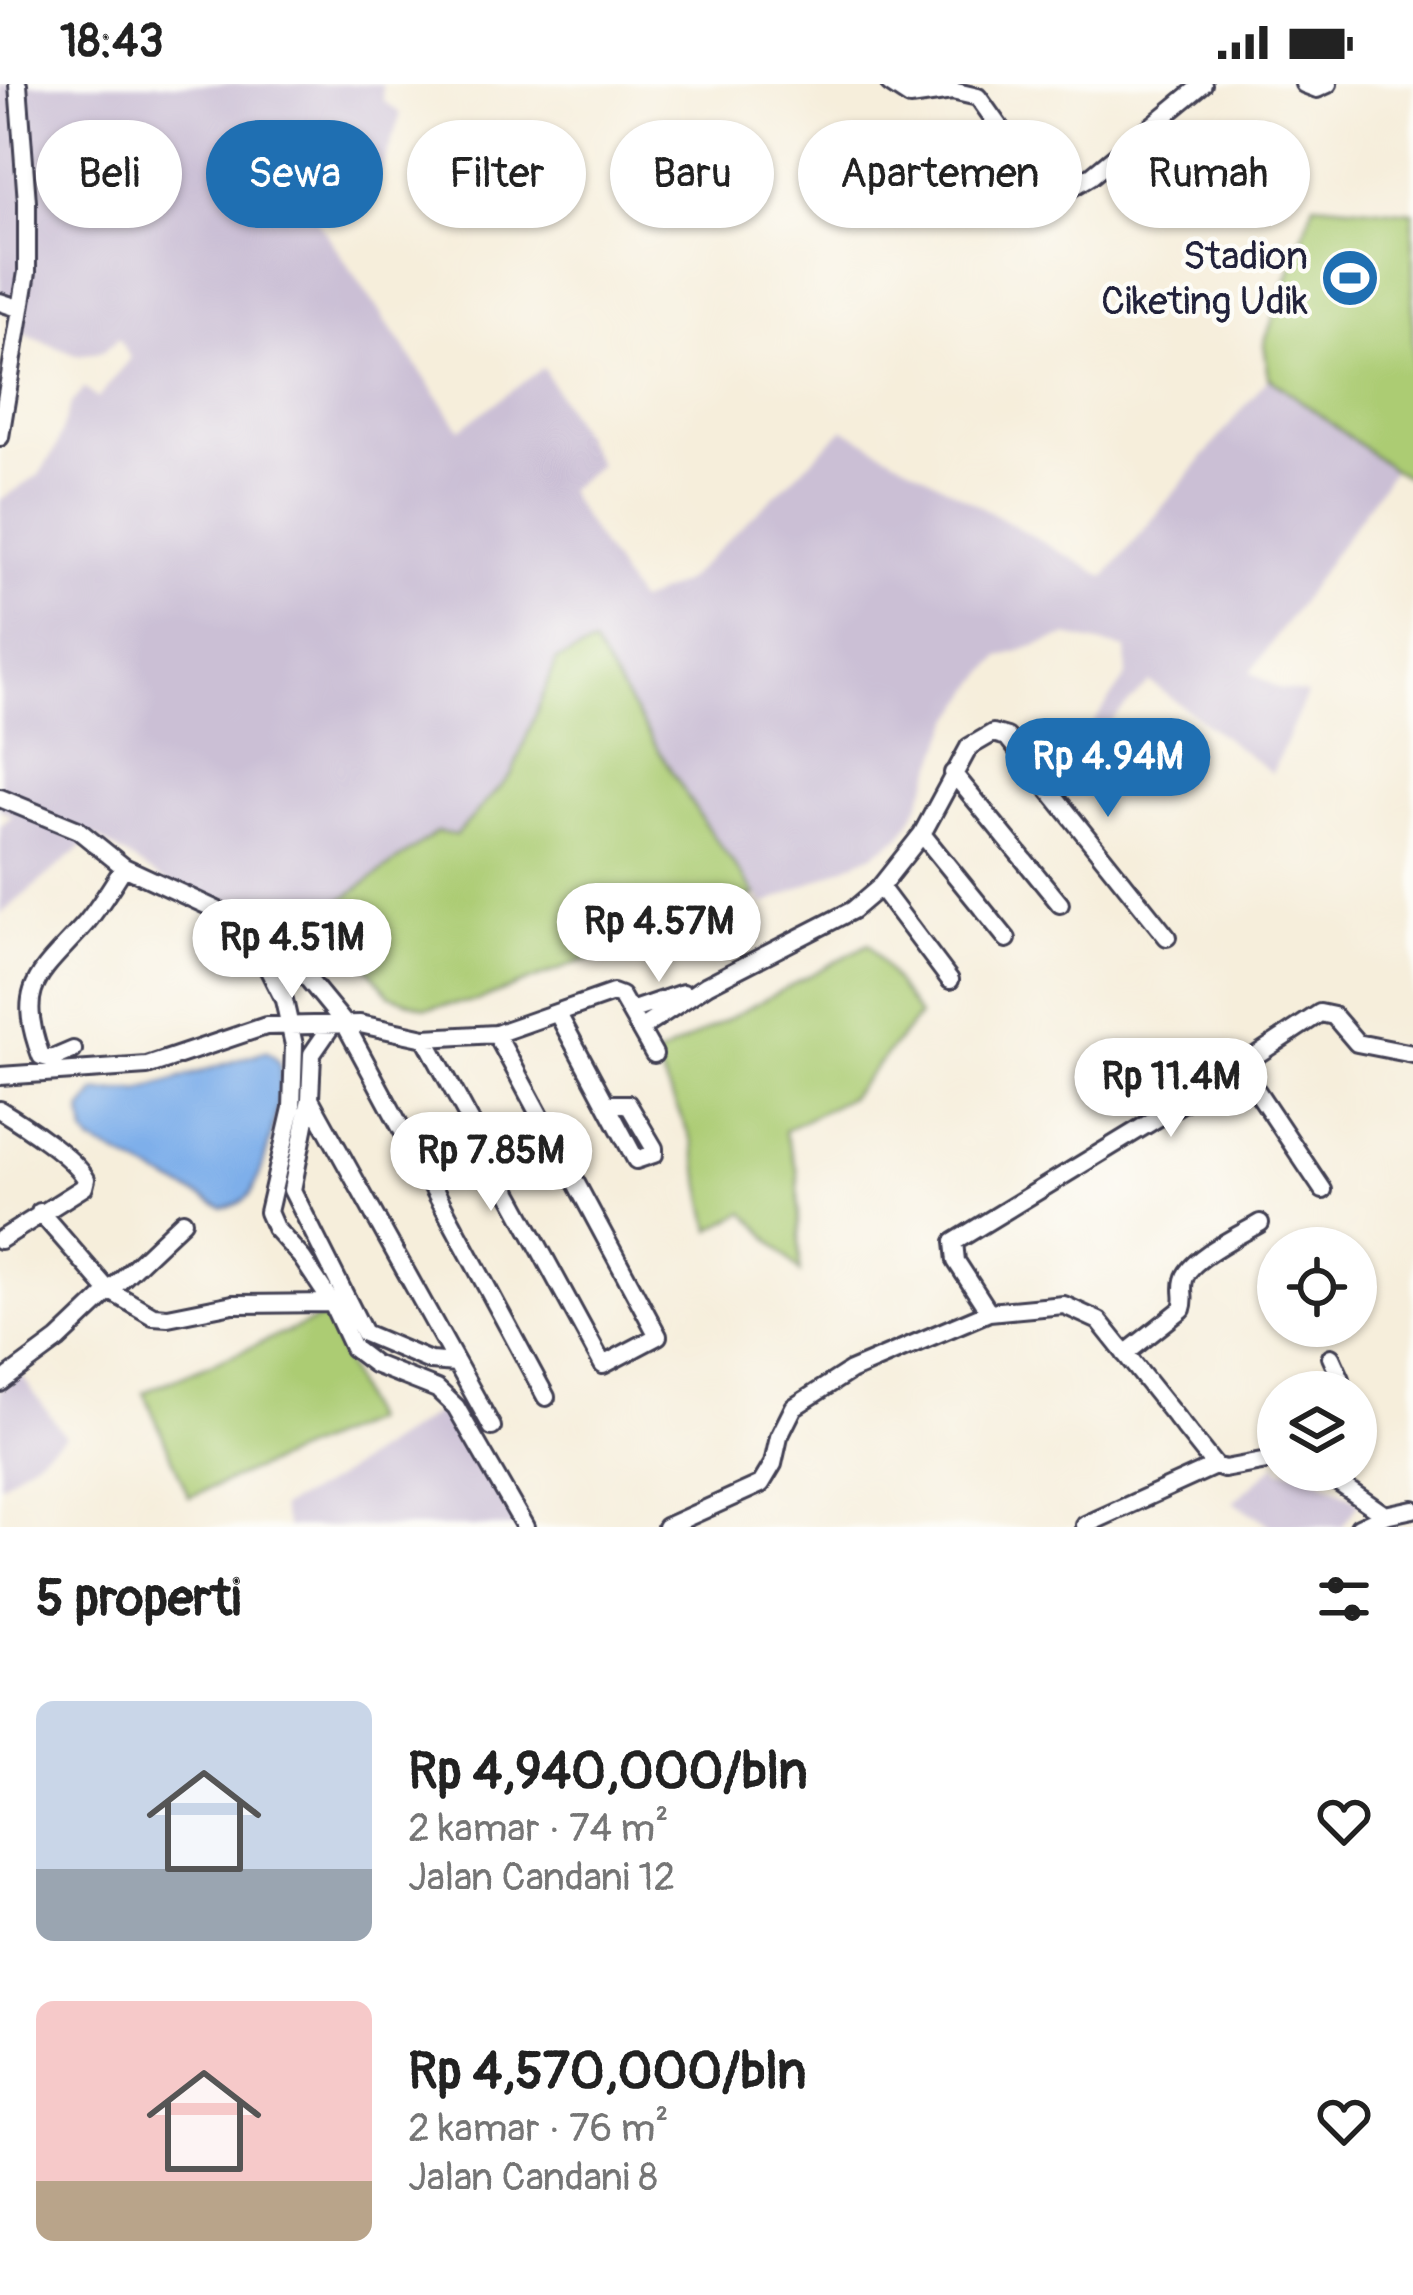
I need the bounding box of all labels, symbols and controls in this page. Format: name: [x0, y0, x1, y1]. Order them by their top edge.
text: 18:43: [60, 14, 164, 70]
chip: Beli: [36, 120, 182, 228]
chip: Sewa: [206, 120, 383, 228]
chip: Filter: [407, 120, 586, 228]
chip: Baru: [610, 120, 774, 228]
chip: Apartemen: [798, 120, 1082, 228]
chip: Rumah: [1106, 120, 1310, 228]
place label: Stadion Ciketing Udik: [1101, 232, 1308, 326]
sports icon: Stadion Ciketing Udik: [1319, 247, 1381, 309]
pin: Rp 4.94M: [984, 718, 1232, 820]
text: Rp 4.94M: [1032, 732, 1184, 781]
pin: Rp 4.57M: [535, 883, 783, 985]
text: Rp 4.57M: [584, 897, 734, 946]
pin: Rp 4.51M: [168, 899, 416, 1001]
text: Rp 4.51M: [219, 913, 365, 962]
pin: Rp 11.4M: [1047, 1038, 1295, 1140]
text: Rp 11.4M: [1101, 1052, 1241, 1101]
pin: Rp 7.85M: [367, 1112, 615, 1214]
text: Rp 7.85M: [417, 1126, 565, 1175]
map controls: [1257, 1227, 1377, 1491]
button: locate: [1257, 1227, 1377, 1347]
button: layers: [1257, 1371, 1377, 1491]
icon: filters: [1311, 1566, 1377, 1632]
text: 5 properti: [36, 1567, 241, 1631]
text: Rp 4,940,000/bln: [408, 1740, 808, 1804]
icon: home: [132, 1749, 276, 1893]
icon: heart: [1311, 1788, 1377, 1854]
text: 2 kamar · 74 m²: [408, 1804, 669, 1853]
text: Jalan Candani 12: [408, 1853, 675, 1902]
text: Rp 4,570,000/bln: [408, 2040, 806, 2104]
icon: home: [132, 2049, 276, 2193]
icon: heart: [1311, 2088, 1377, 2154]
text: 2 kamar · 76 m²: [408, 2104, 669, 2153]
text: Jalan Candani 8: [408, 2153, 658, 2202]

